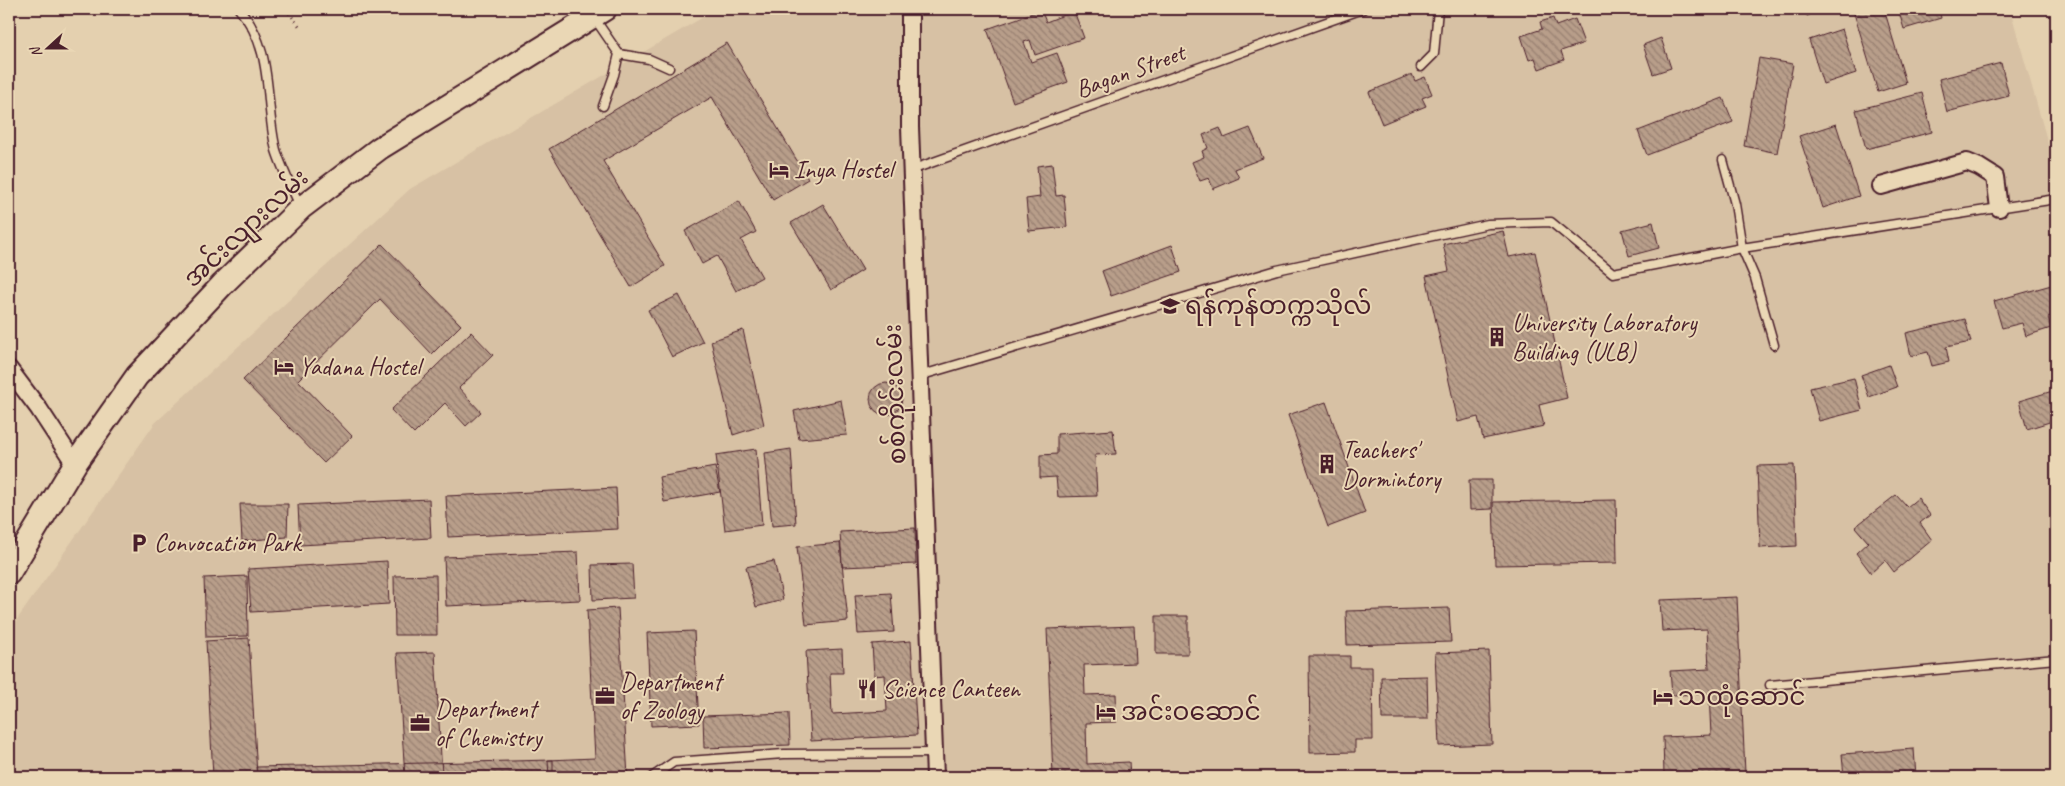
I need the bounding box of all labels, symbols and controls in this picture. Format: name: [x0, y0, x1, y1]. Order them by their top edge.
north arrow: [22, 22, 72, 72]
street label: Bagan Street: [1071, 36, 1192, 106]
text: N: [26, 43, 46, 60]
place label: Inya Hostel: [794, 154, 897, 186]
hotel icon: Inya Hostel: [768, 159, 790, 181]
street label: အင်းလျားလမ်း: [175, 160, 318, 297]
place label: ရန်ကုန်တက္ကသိုလ်: [1185, 288, 1371, 326]
school or university icon: ရန်ကုန်တက္ကသိုလ်: [1159, 295, 1181, 317]
place label: University Laboratory Building (ULB): [1512, 307, 1698, 368]
street label: စစ်ကိုင်းလမ်း: [875, 323, 917, 465]
building icon: University Laboratory Building (ULB): [1486, 326, 1508, 348]
place label: Yadana Hostel: [299, 351, 425, 383]
hotel icon: Yadana Hostel: [273, 356, 295, 378]
place label: Teachers' Dormintory: [1342, 434, 1443, 495]
building icon: Teachers' Dormintory: [1316, 453, 1338, 475]
place label: Convocation Park: [154, 527, 303, 559]
parking icon: Convocation Park: [128, 532, 150, 554]
place label: Department of Zoology: [620, 666, 725, 727]
place label: Science Canteen: [882, 673, 1022, 705]
restaurant icon: Science Canteen: [856, 678, 878, 700]
place label: သထုံဆောင်: [1678, 679, 1806, 717]
office icon: Department of Zoology: [594, 685, 616, 707]
hotel icon: သထုံဆောင်: [1652, 686, 1674, 708]
place label: Department of Chemistry: [435, 693, 544, 754]
place label: အင်းဝ‌ဆောင်: [1121, 694, 1261, 728]
hotel icon: အင်းဝ‌ဆောင်: [1095, 701, 1117, 723]
office icon: Department of Chemistry: [409, 712, 431, 734]

